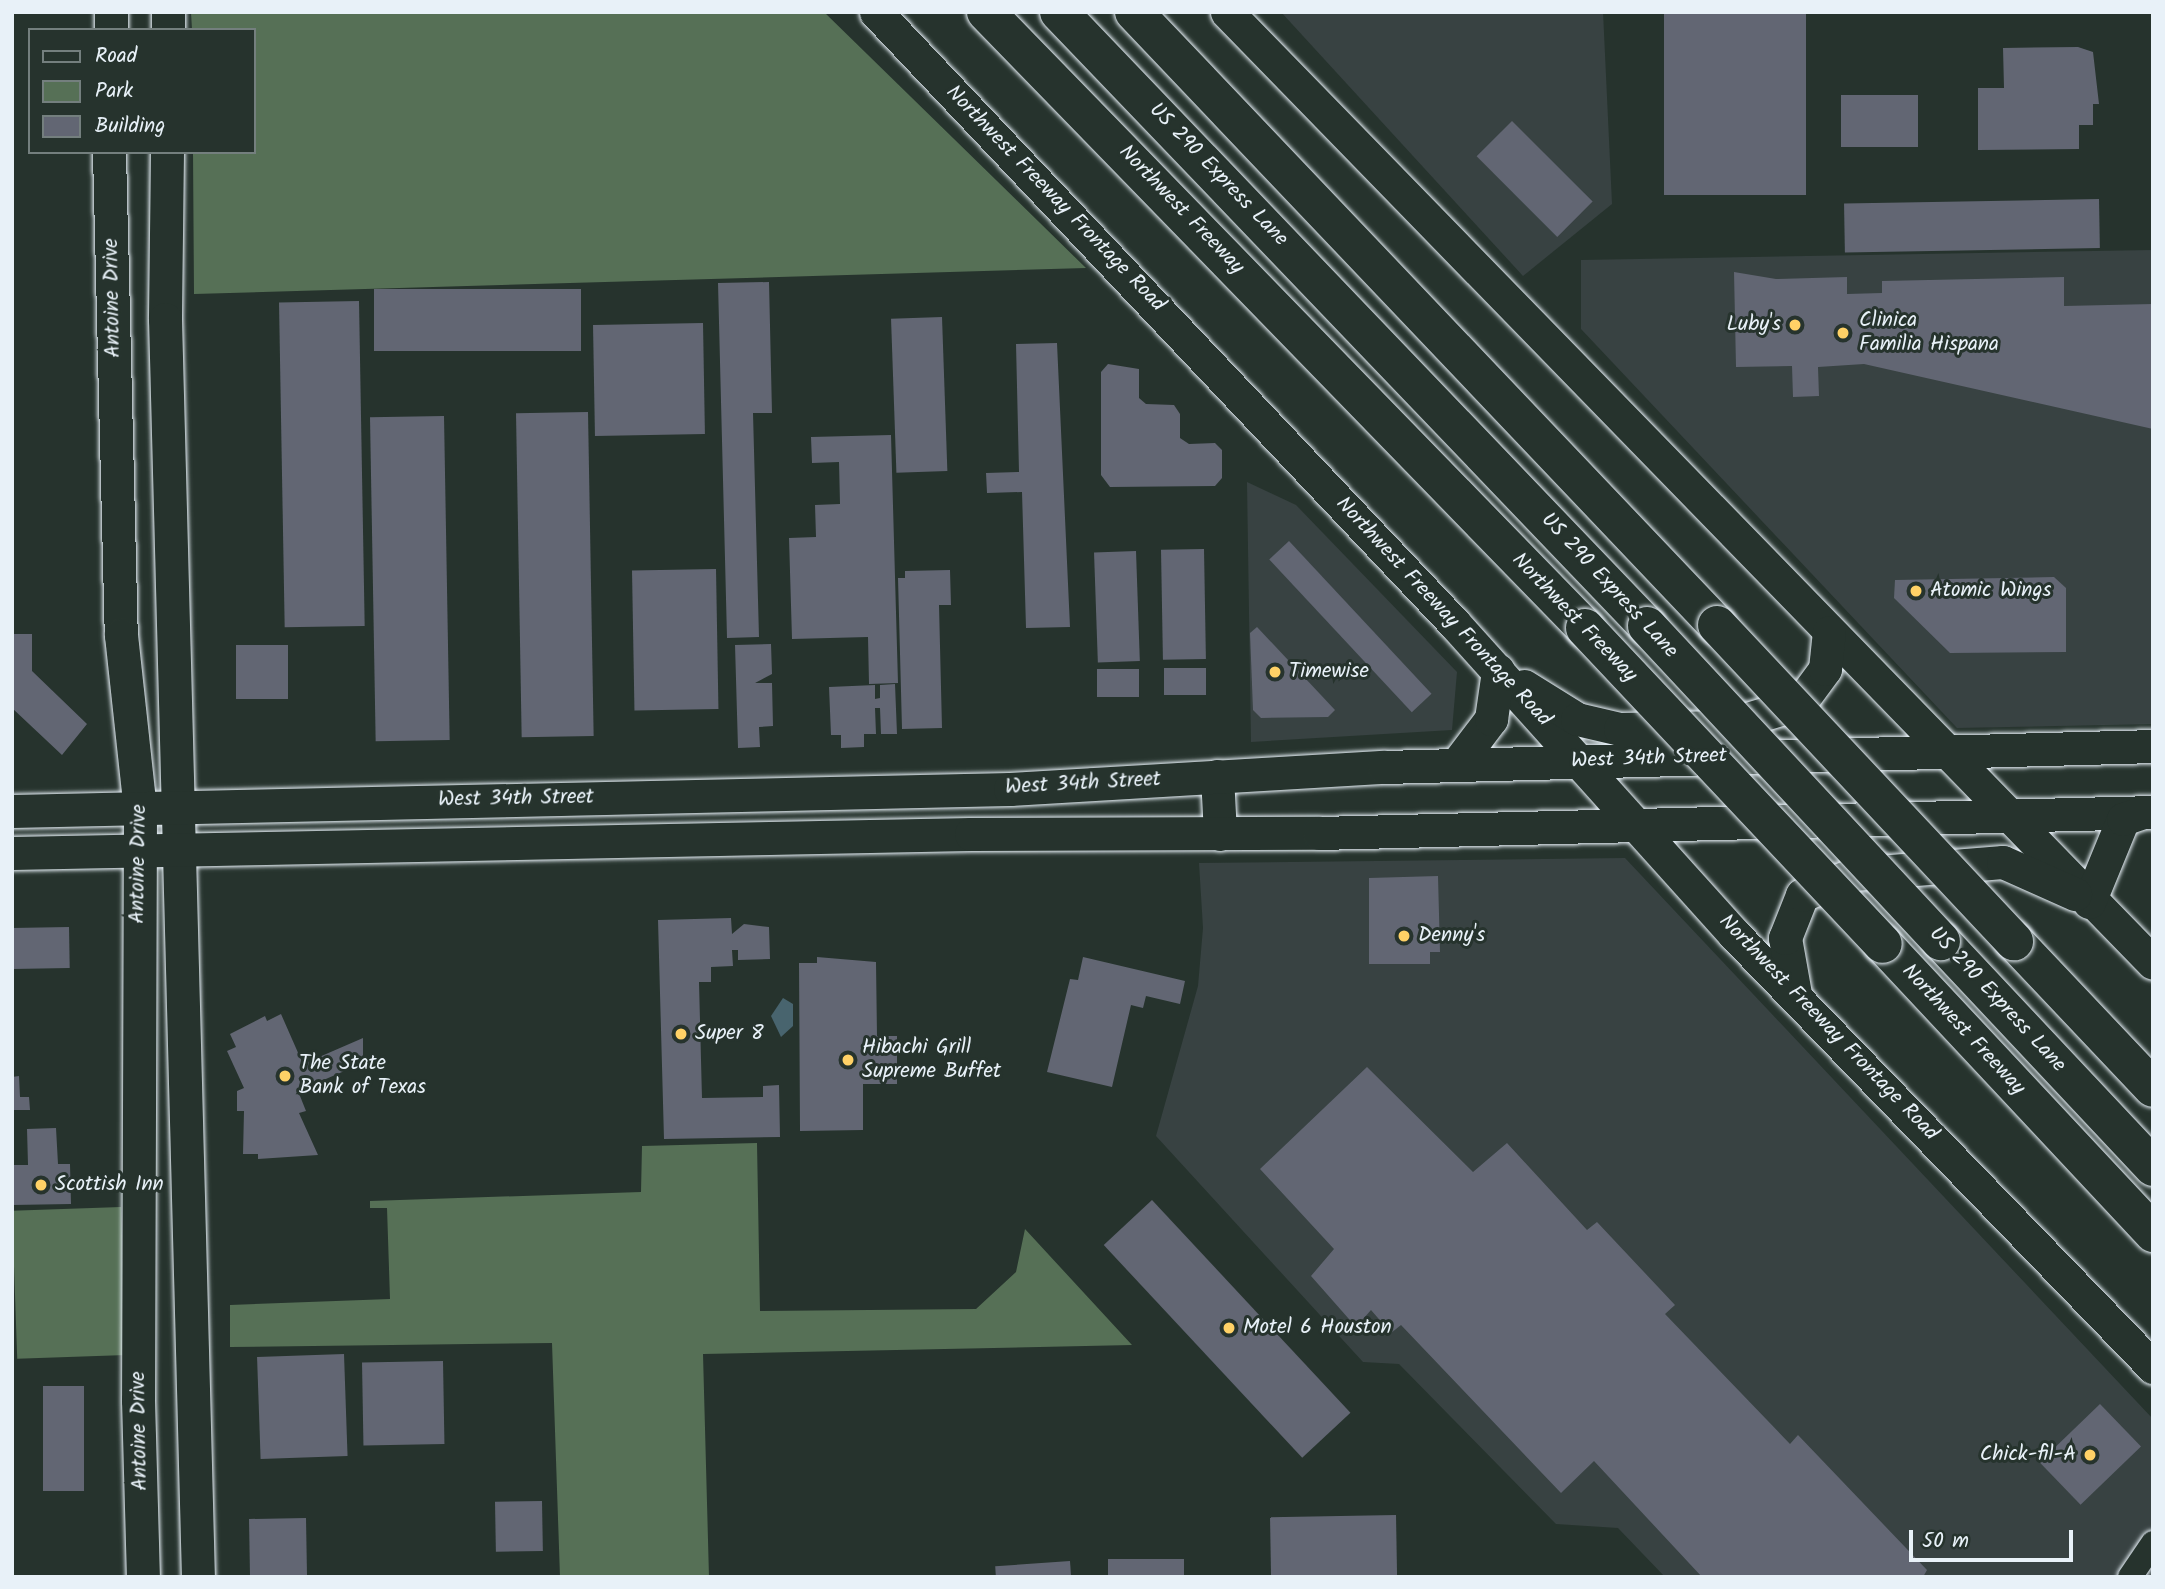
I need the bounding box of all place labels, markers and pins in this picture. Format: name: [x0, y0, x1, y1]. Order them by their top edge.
place label: Clinica Familia Hispana: [1859, 308, 1999, 358]
place label: Luby's: [1727, 312, 1781, 338]
marker: Luby's: [1787, 317, 1803, 333]
marker: Clinica Familia Hispana: [1833, 323, 1853, 343]
place label: Atomic Wings: [1930, 578, 2051, 604]
marker: Atomic Wings: [1908, 583, 1924, 599]
place label: Timewise: [1289, 659, 1369, 685]
marker: Timewise: [1267, 664, 1283, 680]
place label: Denny's: [1418, 923, 1485, 949]
marker: Denny's: [1396, 928, 1412, 944]
place label: Super 8: [695, 1021, 764, 1047]
marker: Super 8: [673, 1026, 689, 1042]
place label: Hibachi Grill Supreme Buffet: [862, 1035, 1001, 1085]
place label: The State Bank of Texas: [299, 1051, 426, 1101]
marker: Hibachi Grill Supreme Buffet: [840, 1052, 856, 1068]
marker: The State Bank of Texas: [277, 1068, 293, 1084]
place label: Scottish Inn: [55, 1172, 164, 1198]
marker: Scottish Inn: [33, 1177, 49, 1193]
place label: Motel 6 Houston: [1243, 1315, 1392, 1341]
marker: Motel 6 Houston: [1221, 1320, 1237, 1336]
place label: Chick-fil-A: [1980, 1442, 2076, 1468]
marker: Chick-fil-A: [2082, 1447, 2098, 1463]

